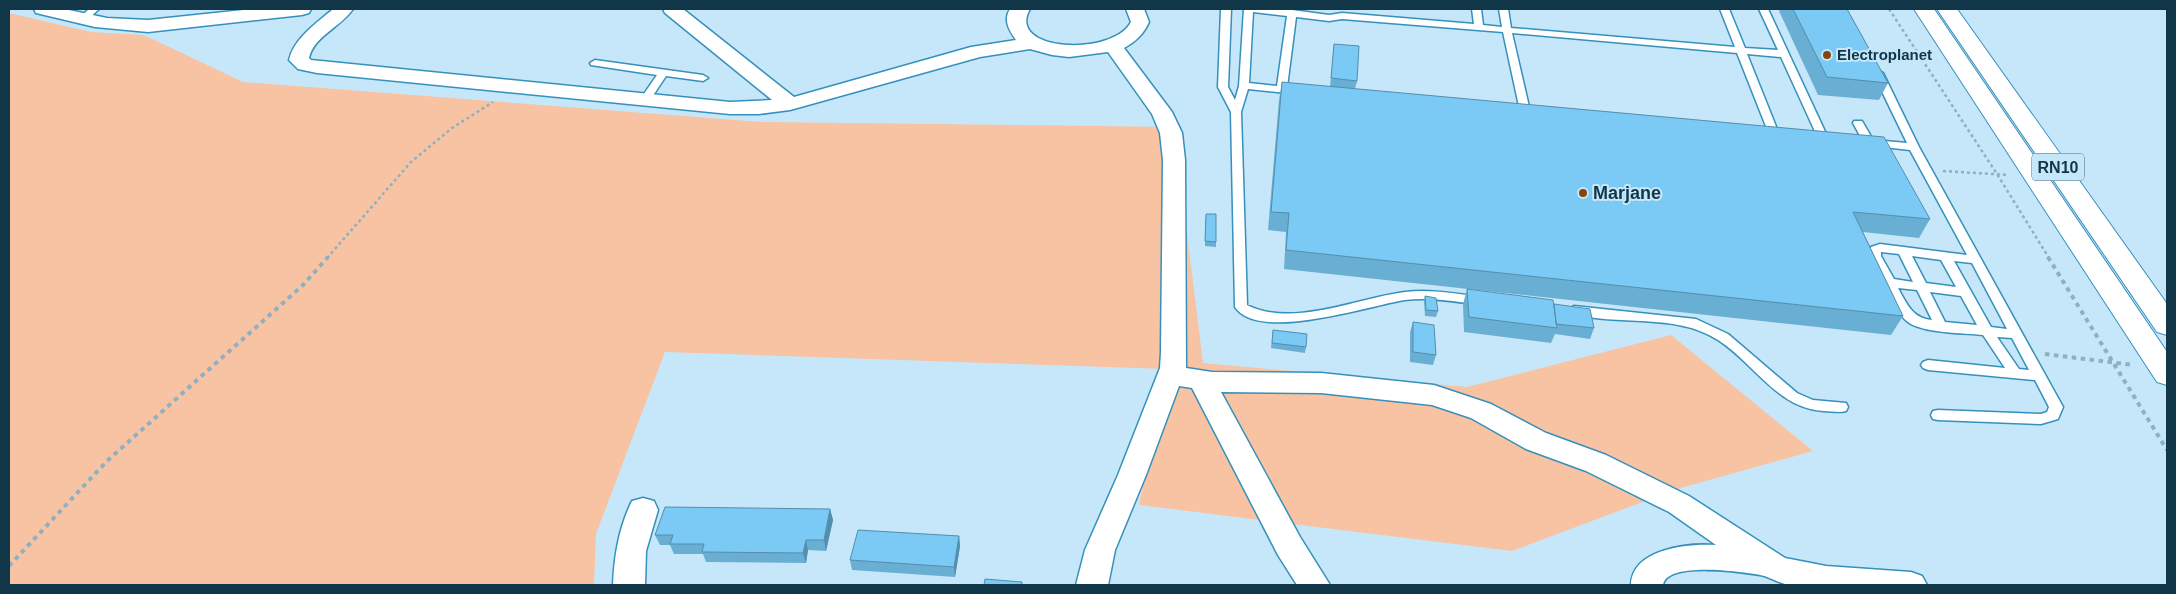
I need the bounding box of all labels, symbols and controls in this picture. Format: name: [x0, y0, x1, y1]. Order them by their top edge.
place label: Electroplanet: [1837, 46, 1932, 63]
marker: Electroplanet: [1821, 49, 1833, 61]
road number: RN10: [2032, 154, 2084, 180]
place label: Marjane: [1593, 183, 1661, 203]
marker: Marjane: [1577, 187, 1589, 199]

